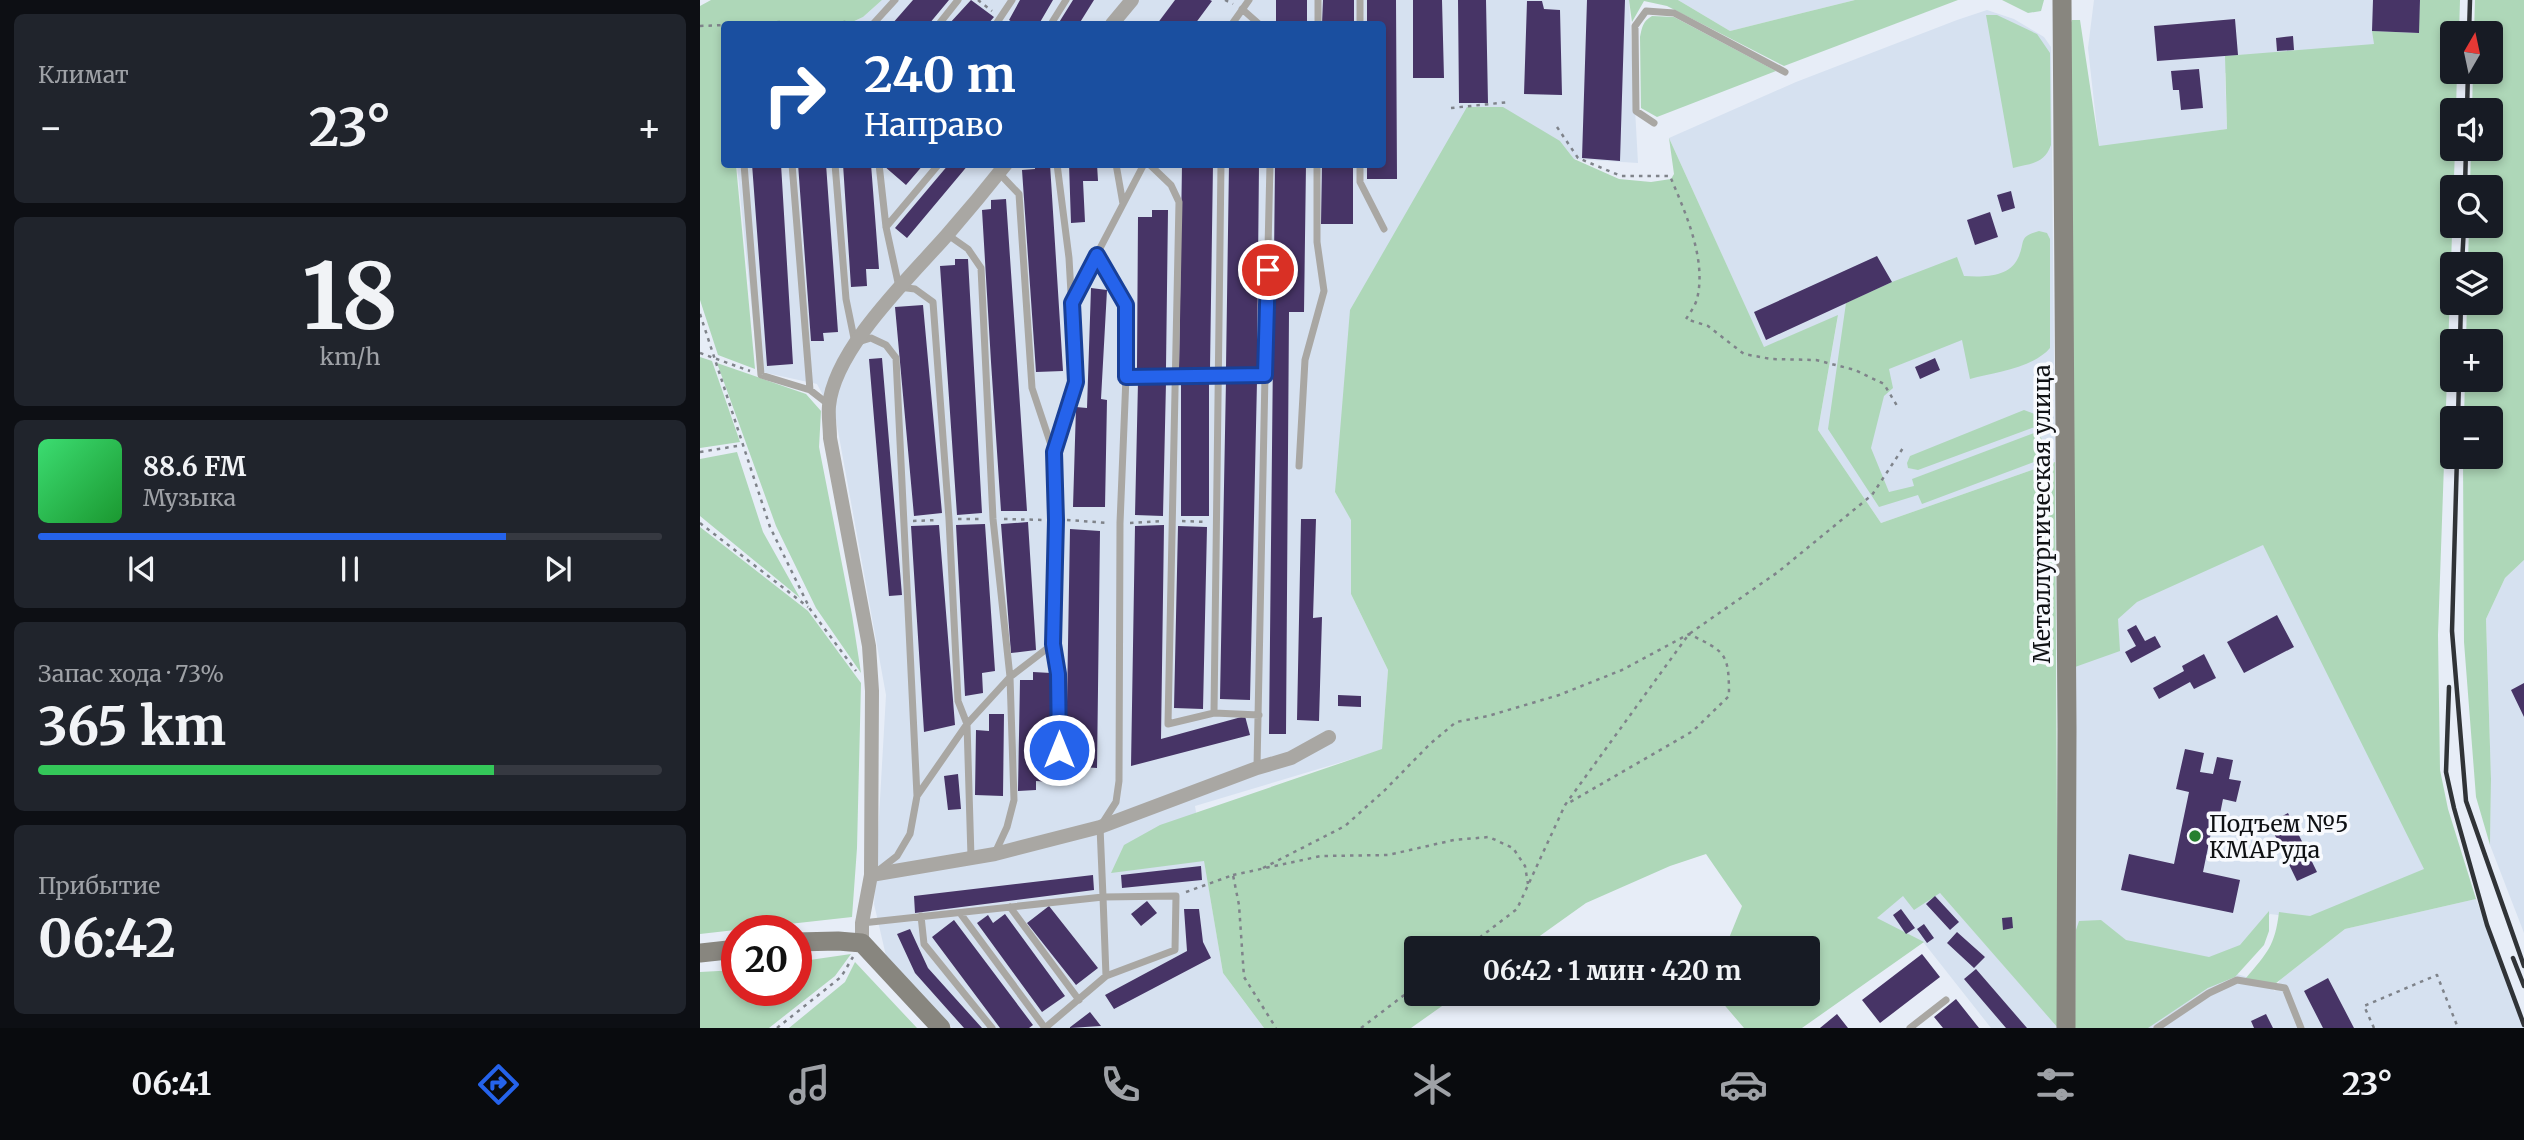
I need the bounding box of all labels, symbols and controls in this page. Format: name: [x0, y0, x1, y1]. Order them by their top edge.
north arrow: [2440, 21, 2502, 84]
map controls: [2440, 21, 2503, 469]
text: 240 m: [864, 44, 1016, 105]
icon: right: [749, 49, 840, 140]
text: Климат: [38, 60, 129, 89]
text: 23°: [309, 95, 391, 160]
button: sound: [2440, 98, 2503, 161]
text: −: [38, 104, 63, 151]
text: +: [637, 104, 662, 151]
text: Направо: [864, 105, 1003, 145]
button: search: [2440, 175, 2503, 238]
text: 18: [302, 239, 398, 354]
pin: [1238, 240, 1298, 300]
icon: arrive: [1249, 251, 1287, 289]
button: layers: [2440, 252, 2503, 315]
button: +: [2440, 329, 2503, 392]
text: km/h: [320, 342, 380, 371]
street label: Металлургическая улица: [2027, 364, 2056, 664]
button: −: [2440, 406, 2503, 469]
text: 88.6 FM: [143, 450, 246, 483]
text: Музыка: [143, 483, 236, 512]
icon: previous: [123, 550, 161, 588]
icon: pause: [331, 550, 369, 588]
icon: next: [539, 550, 577, 588]
text: Запас хода · 73%: [38, 659, 224, 688]
text: 365 km: [38, 694, 226, 759]
position arrow: [1022, 713, 1096, 787]
place label: Подъем №5 КМАРуда: [2209, 809, 2349, 864]
marker: Подъем №5 КМАРуда: [2187, 828, 2203, 844]
text: Прибытие: [38, 871, 160, 900]
text: 06:42: [38, 906, 176, 971]
speed limit sign: 20: [721, 915, 812, 1006]
text: 06:42 · 1 мин · 420 m: [1483, 954, 1741, 987]
icon: directions: [474, 1060, 523, 1109]
icon: music: [785, 1060, 834, 1109]
icon: phone: [1096, 1060, 1145, 1109]
icon: climate: [1408, 1060, 1457, 1109]
icon: car: [1719, 1060, 1768, 1109]
icon: filters: [2031, 1060, 2080, 1109]
text: 06:41: [131, 1064, 211, 1104]
text: 23°: [2342, 1064, 2393, 1104]

